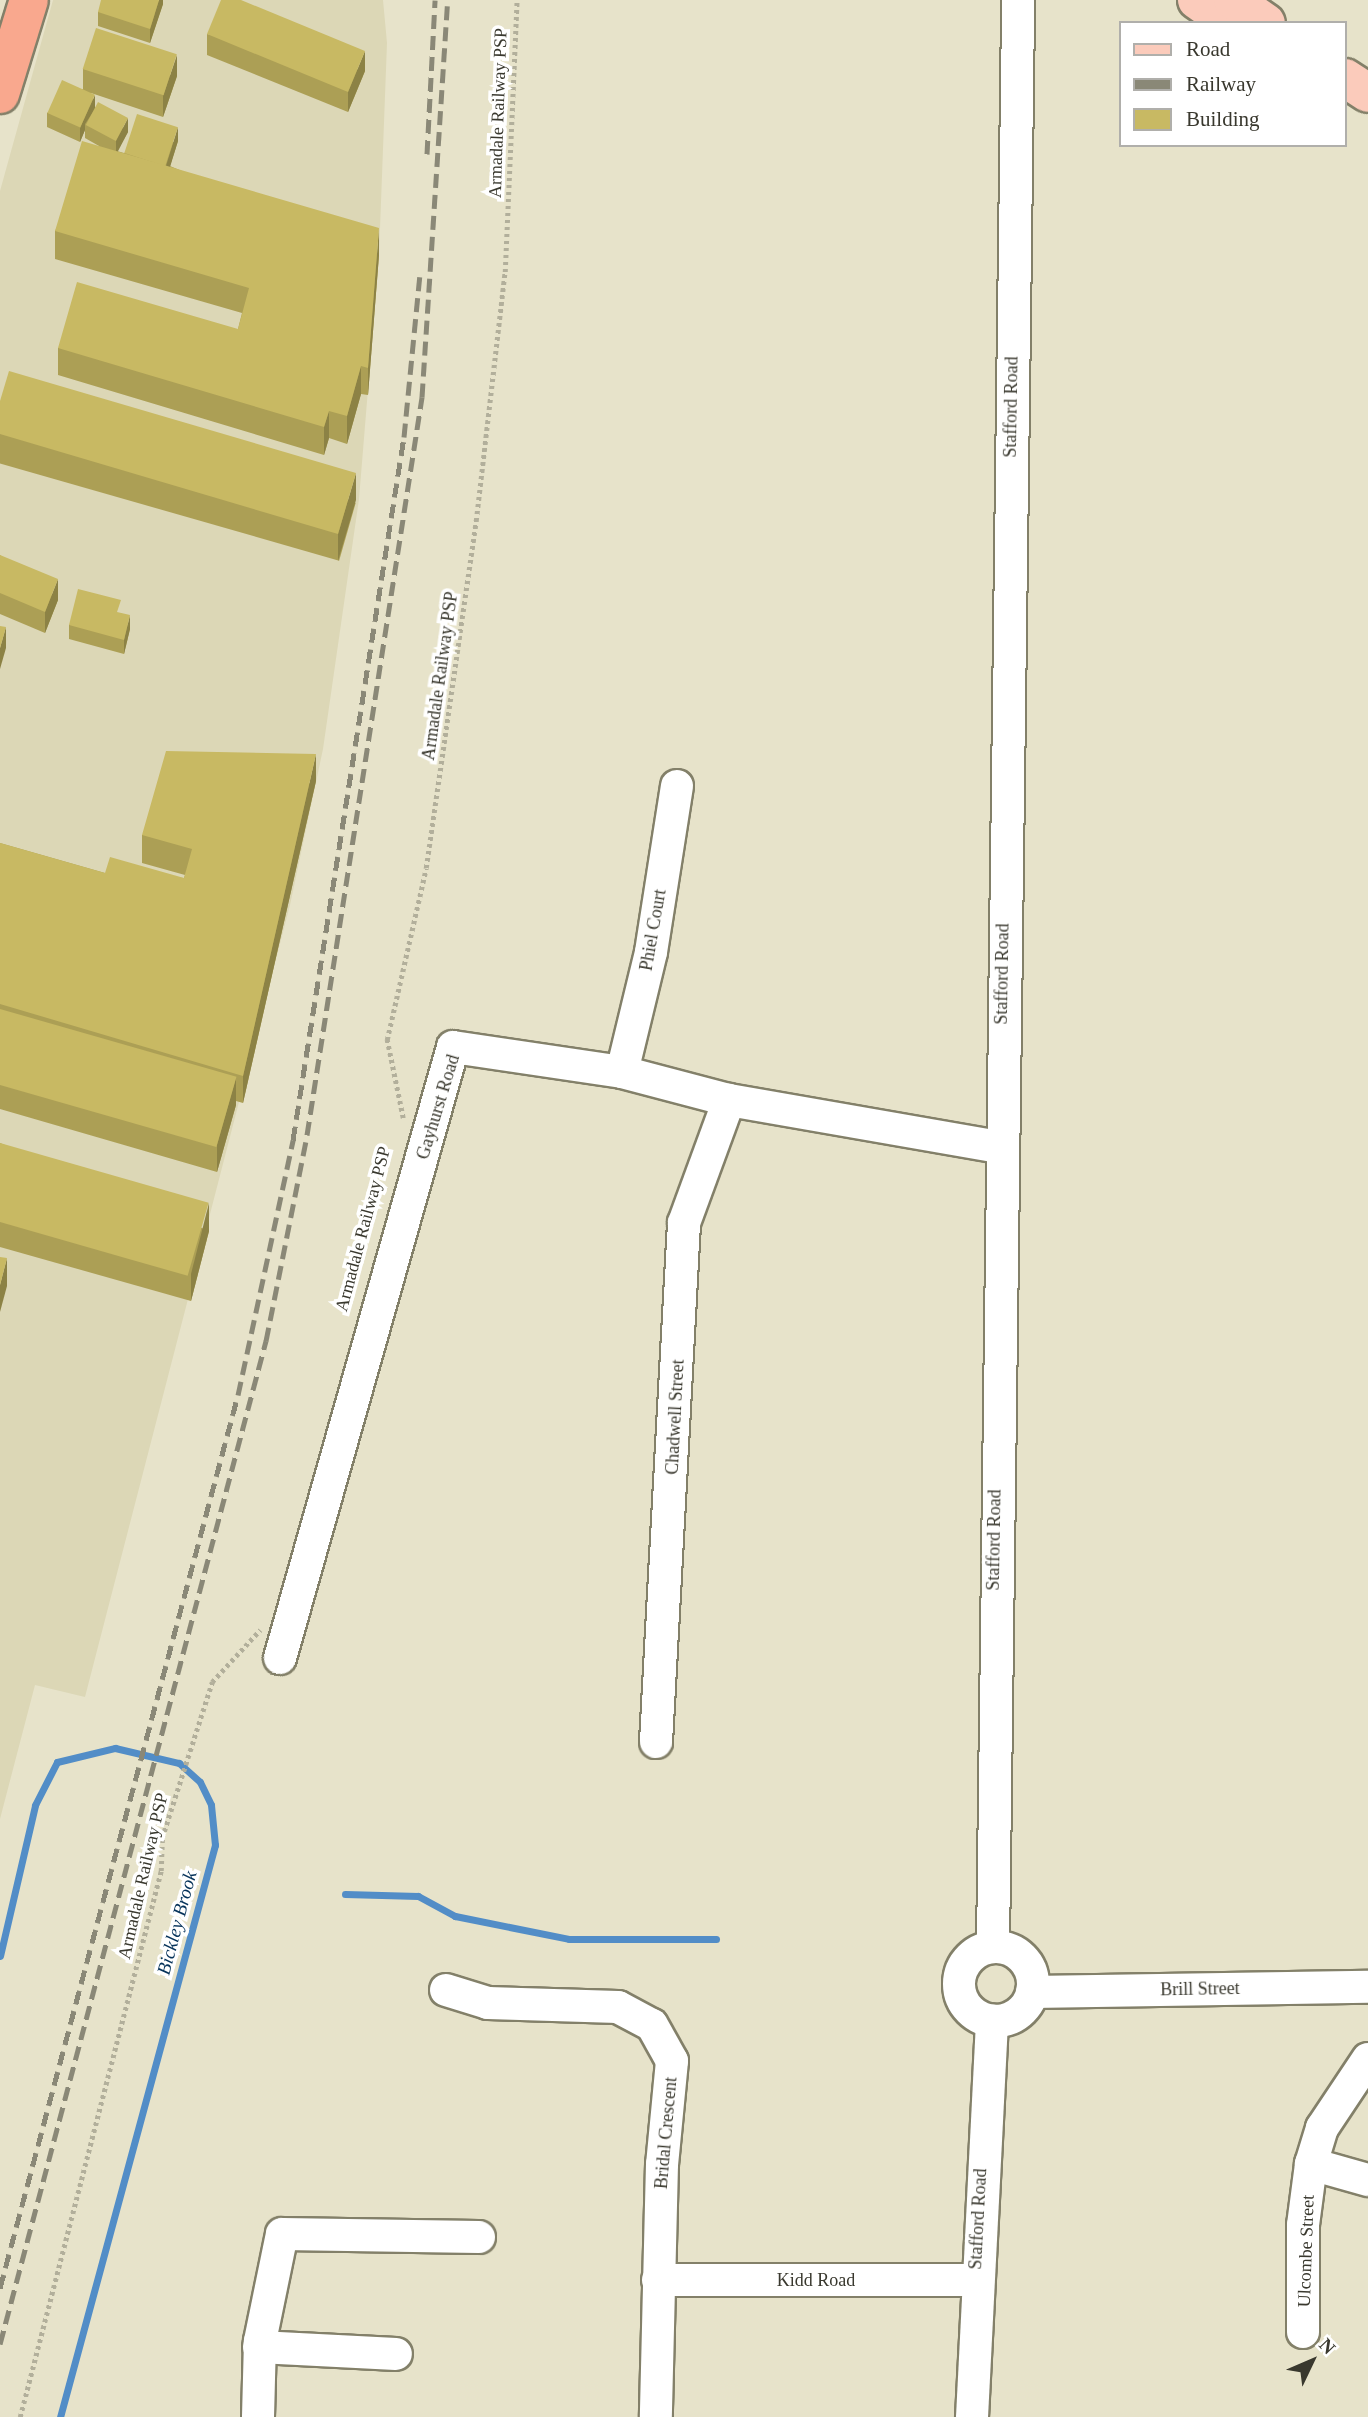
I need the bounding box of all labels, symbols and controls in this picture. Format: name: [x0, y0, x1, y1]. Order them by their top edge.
legend: [1120, 21, 1347, 147]
street label: Armadale Railway PSP: [484, 28, 512, 198]
text: Road: [1186, 37, 1230, 61]
text: Railway: [1186, 72, 1256, 96]
text: Building: [1186, 107, 1260, 131]
street label: Stafford Road: [999, 356, 1023, 458]
street label: Armadale Railway PSP: [417, 590, 463, 762]
street label: Phiel Court: [635, 887, 671, 973]
street label: Stafford Road: [990, 923, 1014, 1025]
street label: Gayhurst Road: [412, 1052, 464, 1162]
street label: Armadale Railway PSP: [331, 1144, 395, 1314]
street label: Chadwell Street: [661, 1359, 689, 1475]
street label: Stafford Road: [982, 1489, 1006, 1591]
street label: Armadale Railway PSP: [113, 1791, 173, 1961]
water label: Bickley Brook: [152, 1869, 202, 1977]
street label: Brill Street: [1160, 1978, 1240, 2000]
street label: Bridal Crescent: [650, 2076, 682, 2190]
street label: Stafford Road: [965, 2168, 991, 2270]
street label: Ulcombe Street: [1293, 2194, 1319, 2308]
street label: Kidd Road: [777, 2269, 855, 2291]
north arrow: [1277, 2326, 1347, 2396]
text: N: [1315, 2334, 1340, 2358]

